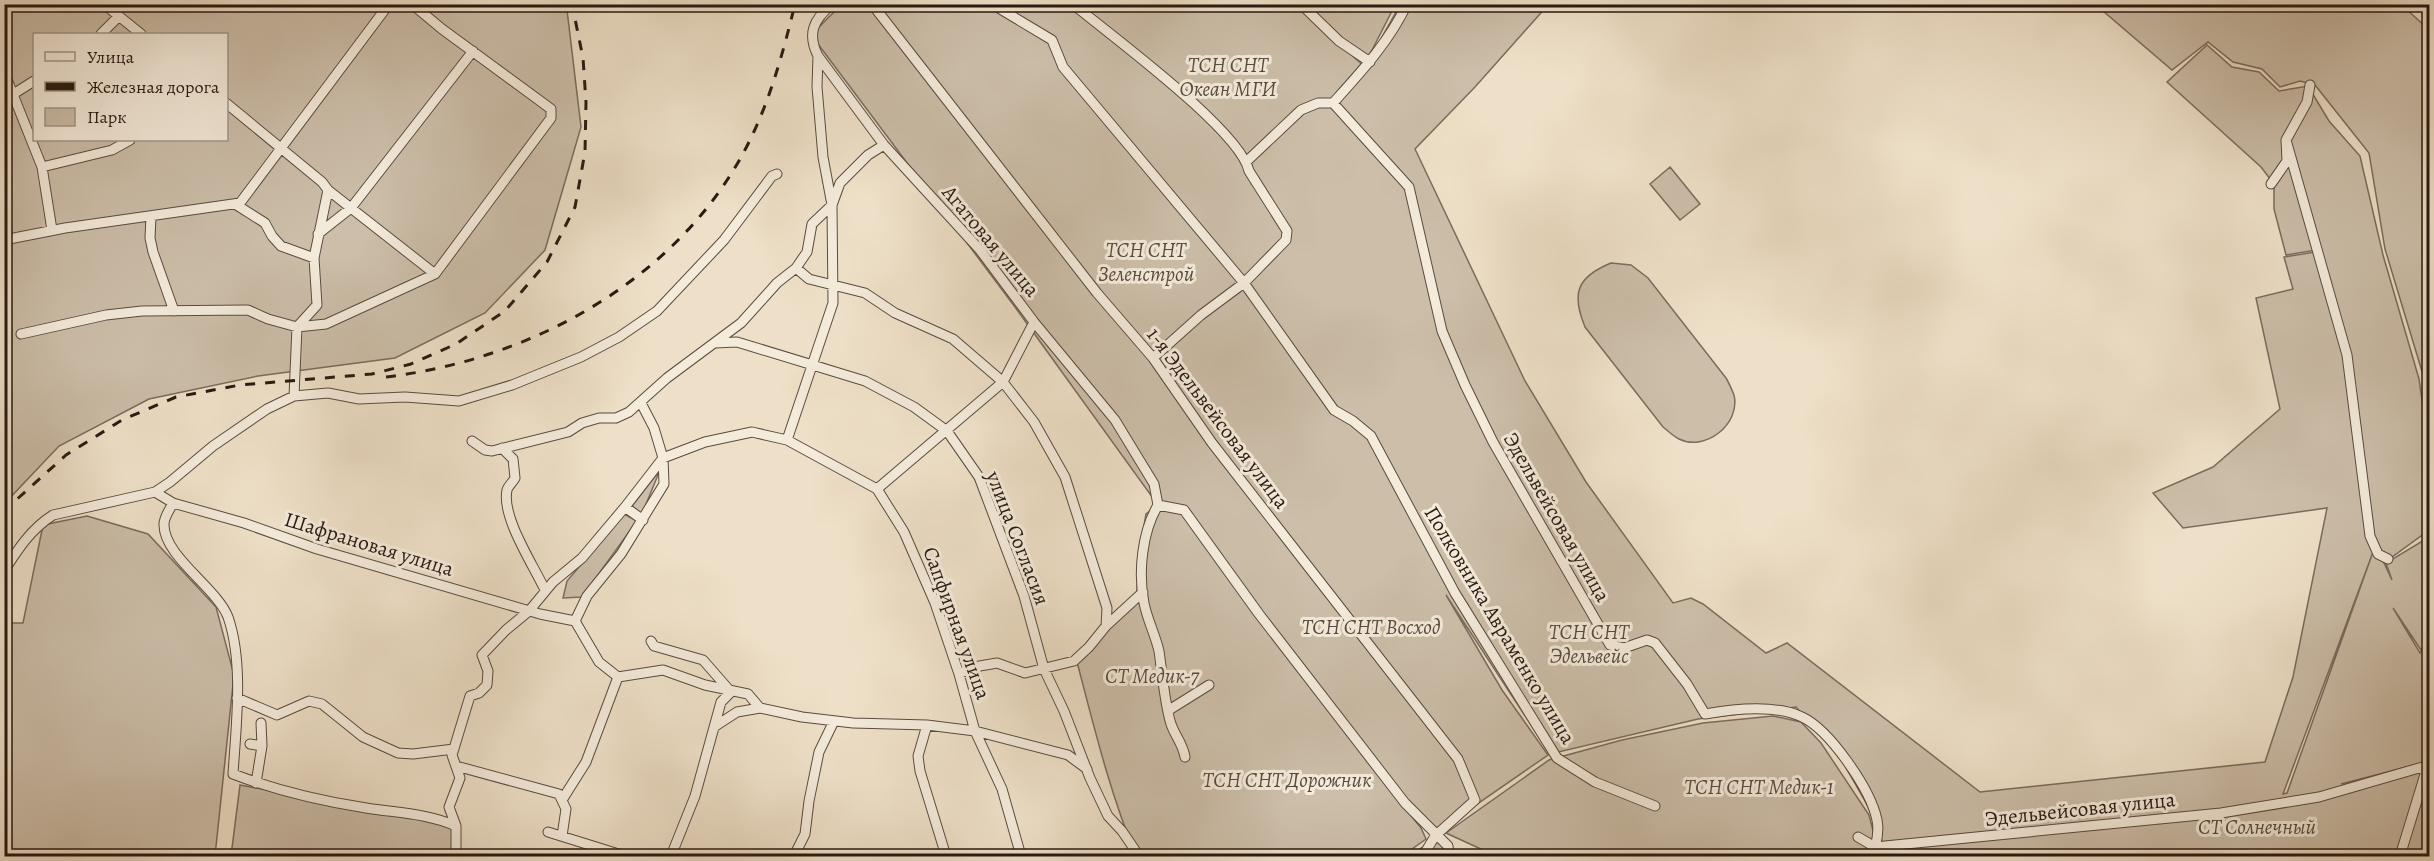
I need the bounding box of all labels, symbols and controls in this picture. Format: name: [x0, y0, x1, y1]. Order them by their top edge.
legend: [33, 33, 228, 141]
text: Улица: [87, 45, 135, 69]
park label: ТСН СНТ Океан МГИ: [1179, 51, 1277, 103]
text: Железная дорога: [87, 75, 220, 99]
text: Парк: [87, 105, 127, 129]
street label: Агатовая улица: [935, 178, 1046, 303]
park label: ТСН СНТ Зеленстрой: [1098, 236, 1194, 288]
street label: 1-я Эдельвейсовая улица: [1141, 322, 1296, 515]
street label: Эдельвейсовая улица: [1497, 427, 1617, 607]
street label: улица Согласия: [979, 466, 1056, 609]
street label: Полковника Авраменко улица: [1418, 501, 1582, 749]
street label: Шафрановая улица: [281, 505, 457, 583]
street label: Сапфирная улица: [916, 543, 998, 704]
park label: ТСН СНТ Восход: [1302, 613, 1440, 641]
park label: ТСН СНТ Эдельвейс: [1549, 618, 1630, 670]
park label: СТ Медик-7: [1105, 662, 1201, 690]
park label: ТСН СНТ Дорожник: [1203, 766, 1371, 794]
park label: ТСН СНТ Медик-1: [1684, 773, 1834, 801]
street label: Эдельвейсовая улица: [1983, 785, 2177, 833]
park label: СТ Солнечный: [2198, 813, 2316, 841]

